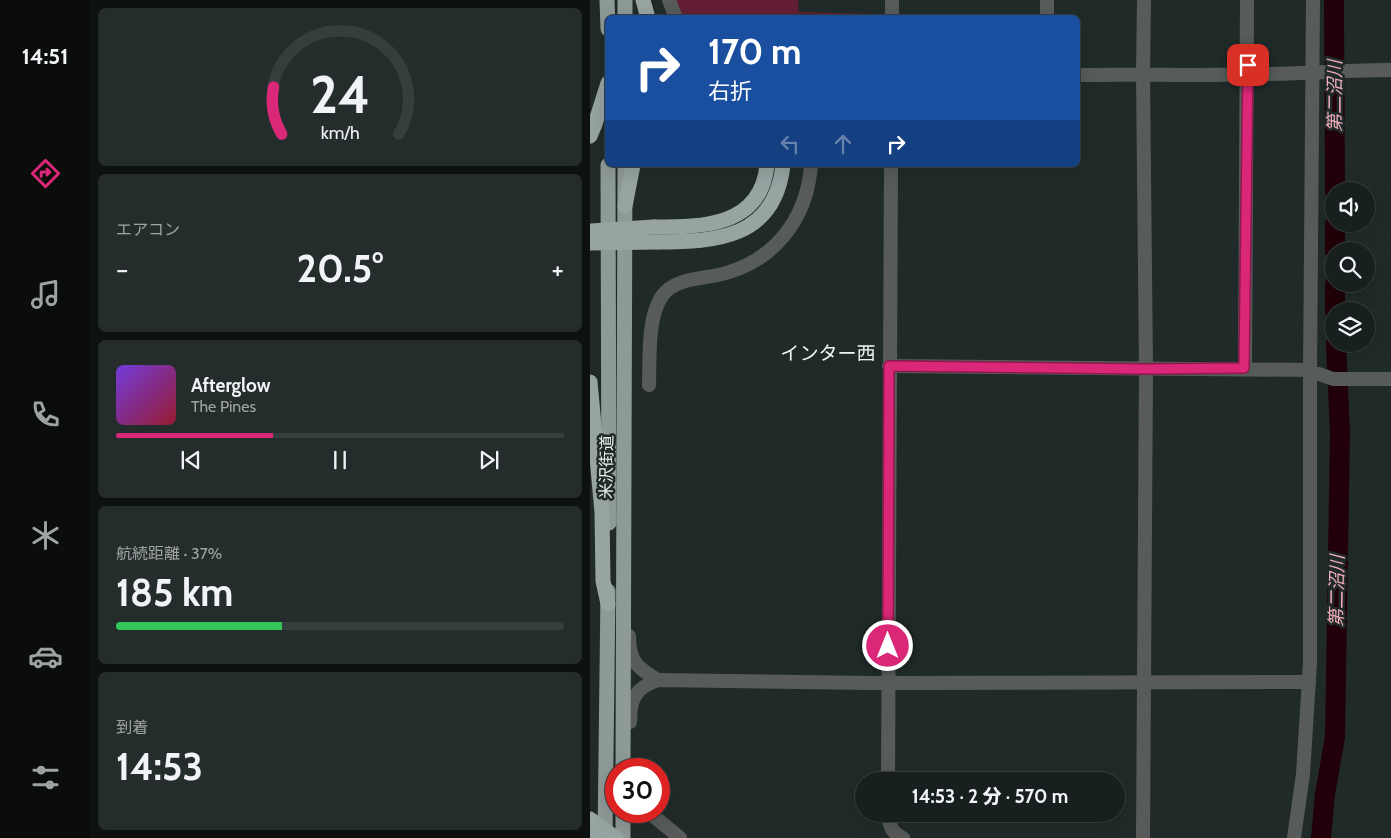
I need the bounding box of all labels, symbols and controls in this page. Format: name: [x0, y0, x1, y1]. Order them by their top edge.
text: 170 m: [708, 30, 801, 73]
icon: right: [625, 35, 690, 100]
text: 14:51: [22, 43, 68, 70]
pin: [1227, 44, 1269, 86]
icon: arrive: [1234, 51, 1262, 79]
water label: 第二沼川: [1324, 58, 1346, 132]
text: 24: [310, 63, 370, 126]
text: 右折: [708, 78, 752, 105]
text: km/h: [320, 122, 360, 143]
icon: left: [776, 130, 804, 158]
icon: ahead: [829, 130, 857, 158]
icon: right: [882, 130, 910, 158]
icon: directions: [28, 156, 63, 191]
map controls: [1325, 182, 1375, 352]
button: sound: [1325, 182, 1375, 232]
text: エアコン: [116, 220, 180, 239]
button: search: [1325, 242, 1375, 292]
text: 20.5°: [297, 245, 383, 292]
text: −: [116, 252, 128, 286]
text: +: [552, 252, 564, 286]
icon: music: [28, 277, 63, 312]
button: layers: [1325, 302, 1375, 352]
district label: インター西: [780, 342, 876, 365]
text: Afterglow: [191, 374, 271, 397]
icon: phone: [28, 397, 63, 432]
text: The Pines: [191, 397, 256, 416]
street label: 米沢街道: [596, 435, 617, 499]
icon: previous: [177, 446, 205, 474]
icon: pause: [326, 446, 354, 474]
icon: next: [475, 446, 503, 474]
icon: climate: [28, 518, 63, 553]
text: 航続距離 · 37%: [116, 544, 222, 563]
water label: 第二沼川: [1325, 553, 1349, 627]
text: 185 km: [116, 569, 233, 616]
position arrow: [861, 619, 913, 671]
icon: car: [28, 639, 63, 674]
text: 到着: [116, 718, 148, 737]
text: 14:53: [116, 743, 203, 790]
speed limit sign: 30: [605, 758, 670, 823]
icon: filters: [28, 760, 63, 795]
text: 14:53 · 2 分 · 570 m: [912, 785, 1068, 808]

